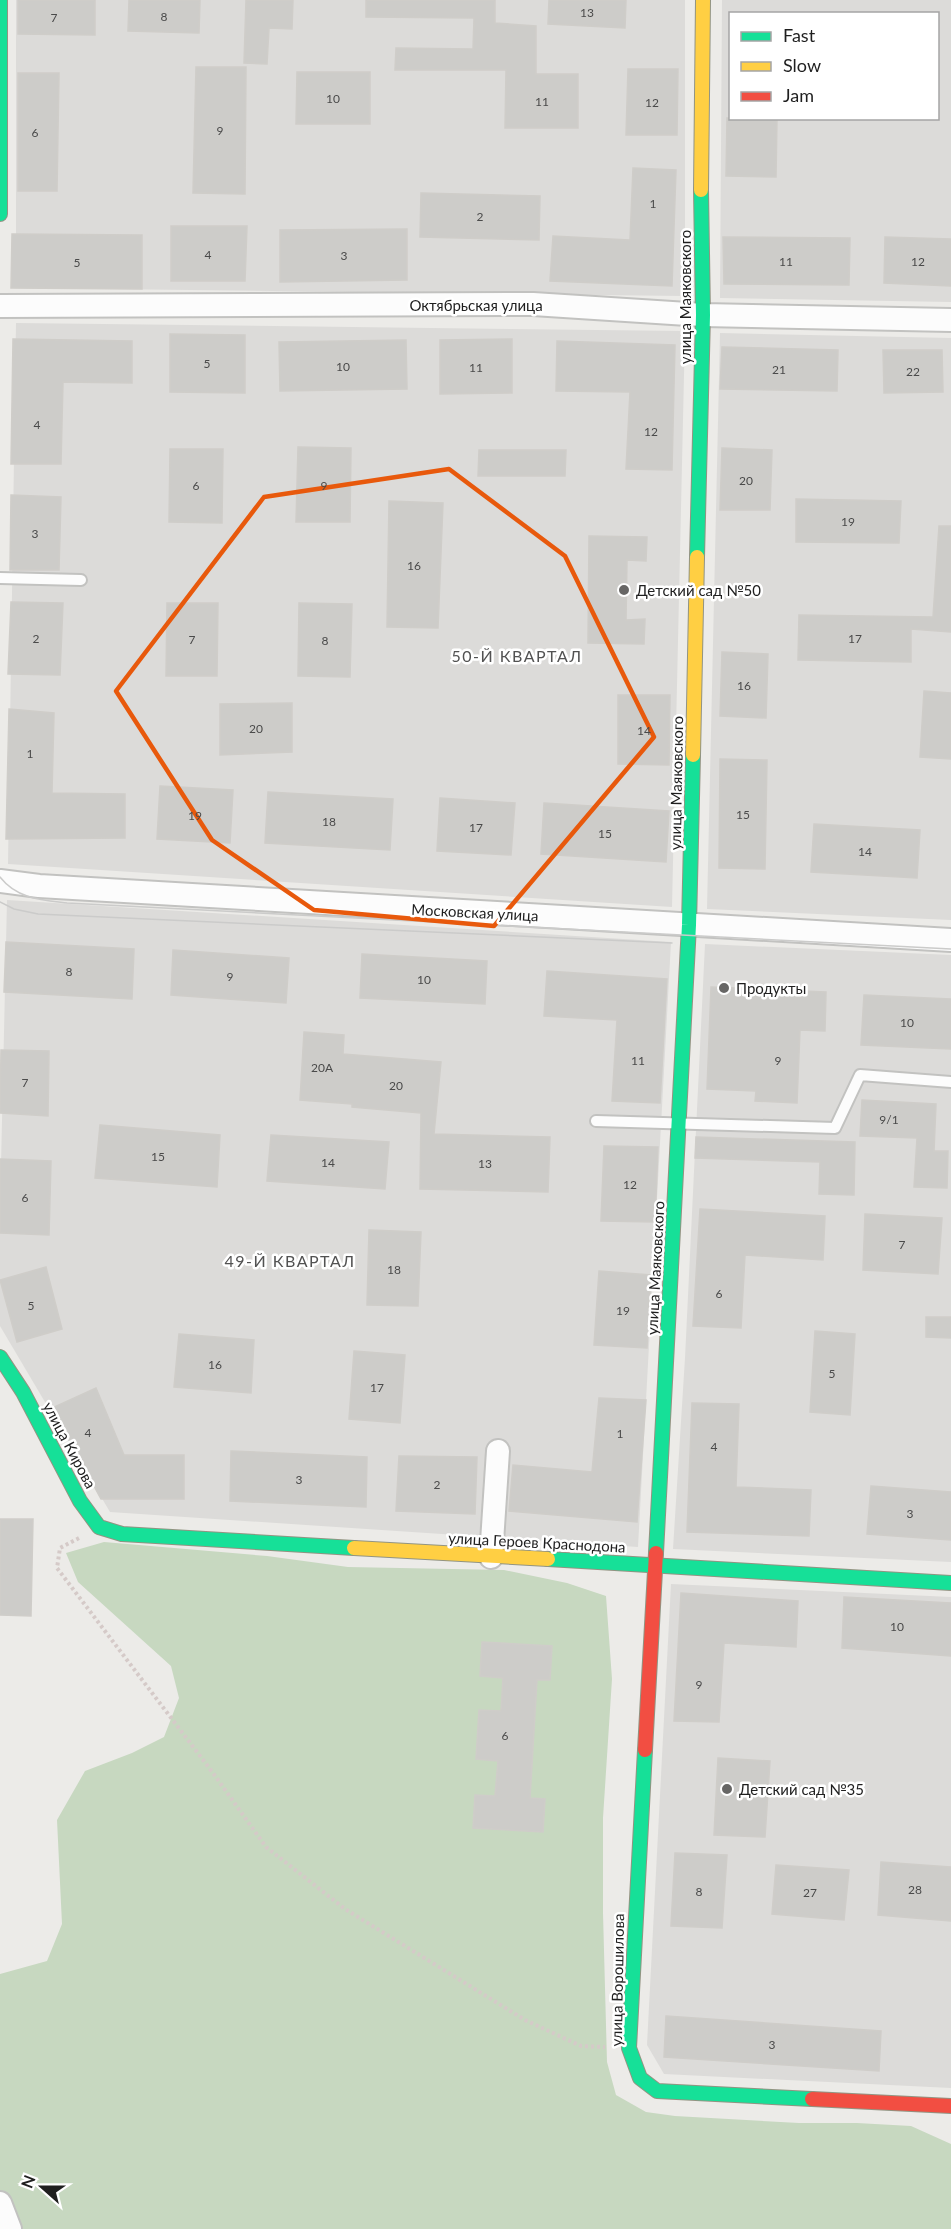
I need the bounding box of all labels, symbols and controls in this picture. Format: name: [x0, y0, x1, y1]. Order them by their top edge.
house number: 13: [580, 5, 594, 20]
house number: 8: [161, 9, 168, 24]
house number: 7: [51, 10, 58, 25]
legend: [729, 12, 939, 120]
text: Fast: [783, 24, 816, 46]
text: Slow: [783, 54, 821, 76]
text: Jam: [783, 84, 814, 106]
house number: 10: [326, 91, 340, 106]
house number: 11: [535, 94, 549, 109]
house number: 12: [645, 95, 659, 110]
house number: 9: [217, 123, 224, 138]
house number: 6: [32, 125, 39, 140]
house number: 1: [650, 196, 657, 211]
house number: 2: [477, 209, 484, 224]
street label: улица Маяковского: [676, 230, 694, 364]
house number: 4: [205, 247, 212, 262]
house number: 3: [341, 248, 348, 263]
house number: 11: [779, 254, 793, 269]
house number: 12: [911, 254, 925, 269]
house number: 5: [74, 255, 81, 270]
street label: Октябрьская улица: [409, 296, 543, 314]
house number: 5: [204, 356, 211, 371]
house number: 10: [336, 359, 350, 374]
house number: 11: [469, 360, 483, 375]
house number: 21: [772, 362, 786, 377]
house number: 22: [906, 364, 920, 379]
house number: 4: [34, 417, 41, 432]
house number: 12: [644, 424, 658, 439]
house number: 20: [739, 473, 753, 488]
house number: 6: [193, 478, 200, 493]
house number: 9: [321, 478, 328, 493]
house number: 19: [841, 514, 855, 529]
house number: 3: [32, 526, 39, 541]
house number: 16: [407, 558, 421, 573]
place label: Детский сад №50: [636, 581, 761, 599]
marker: Детский сад №50: [617, 583, 631, 597]
house number: 2: [33, 631, 40, 646]
house number: 17: [848, 631, 862, 646]
house number: 7: [189, 632, 196, 647]
house number: 8: [322, 633, 329, 648]
district label: 50-Й КВАРТАЛ: [451, 646, 583, 665]
house number: 16: [737, 678, 751, 693]
street label: улица Маяковского: [666, 716, 686, 850]
house number: 20: [249, 721, 263, 736]
house number: 14: [637, 723, 651, 738]
house number: 1: [27, 746, 34, 761]
house number: 15: [736, 807, 750, 822]
house number: 19: [188, 808, 202, 823]
house number: 18: [322, 814, 336, 829]
house number: 17: [469, 820, 483, 835]
house number: 15: [598, 826, 612, 841]
house number: 14: [858, 844, 872, 859]
street label: Московская улица: [411, 900, 539, 924]
house number: 8: [66, 964, 73, 979]
house number: 9: [227, 969, 234, 984]
house number: 10: [417, 972, 431, 987]
place label: Продукты: [736, 979, 806, 997]
marker: Продукты: [717, 981, 731, 995]
house number: 10: [900, 1015, 914, 1030]
house number: 11: [631, 1053, 645, 1068]
house number: 9: [775, 1053, 782, 1068]
house number: 20А: [311, 1060, 334, 1075]
house number: 7: [22, 1075, 29, 1090]
house number: 20: [389, 1078, 403, 1093]
house number: 9/1: [879, 1112, 899, 1127]
house number: 15: [151, 1149, 165, 1164]
house number: 14: [321, 1155, 335, 1170]
house number: 13: [478, 1156, 492, 1171]
house number: 12: [623, 1177, 637, 1192]
house number: 6: [22, 1190, 29, 1205]
street label: улица Маяковского: [642, 1200, 668, 1336]
house number: 7: [899, 1237, 906, 1252]
district label: 49-Й КВАРТАЛ: [224, 1251, 356, 1270]
house number: 18: [387, 1262, 401, 1277]
house number: 6: [716, 1286, 723, 1301]
house number: 5: [28, 1298, 35, 1313]
house number: 19: [616, 1303, 630, 1318]
house number: 16: [208, 1357, 222, 1372]
house number: 5: [829, 1366, 836, 1381]
house number: 17: [370, 1380, 384, 1395]
street label: улица Кирова: [40, 1399, 100, 1491]
house number: 4: [85, 1425, 92, 1440]
house number: 1: [617, 1426, 624, 1441]
house number: 4: [711, 1439, 718, 1454]
house number: 3: [296, 1472, 303, 1487]
house number: 2: [434, 1477, 441, 1492]
house number: 3: [907, 1506, 914, 1521]
street label: улица Героев Краснодона: [448, 1528, 626, 1556]
house number: 10: [890, 1619, 904, 1634]
house number: 9: [696, 1677, 703, 1692]
house number: 6: [502, 1728, 509, 1743]
place label: Детский сад №35: [739, 1780, 864, 1798]
marker: Детский сад №35: [720, 1782, 734, 1796]
house number: 28: [908, 1882, 922, 1897]
house number: 8: [696, 1884, 703, 1899]
house number: 27: [803, 1885, 817, 1900]
street label: улица Ворошилова: [607, 1913, 627, 2047]
house number: 3: [769, 2037, 776, 2052]
north arrow: [12, 2157, 72, 2217]
text: N: [16, 2172, 39, 2191]

